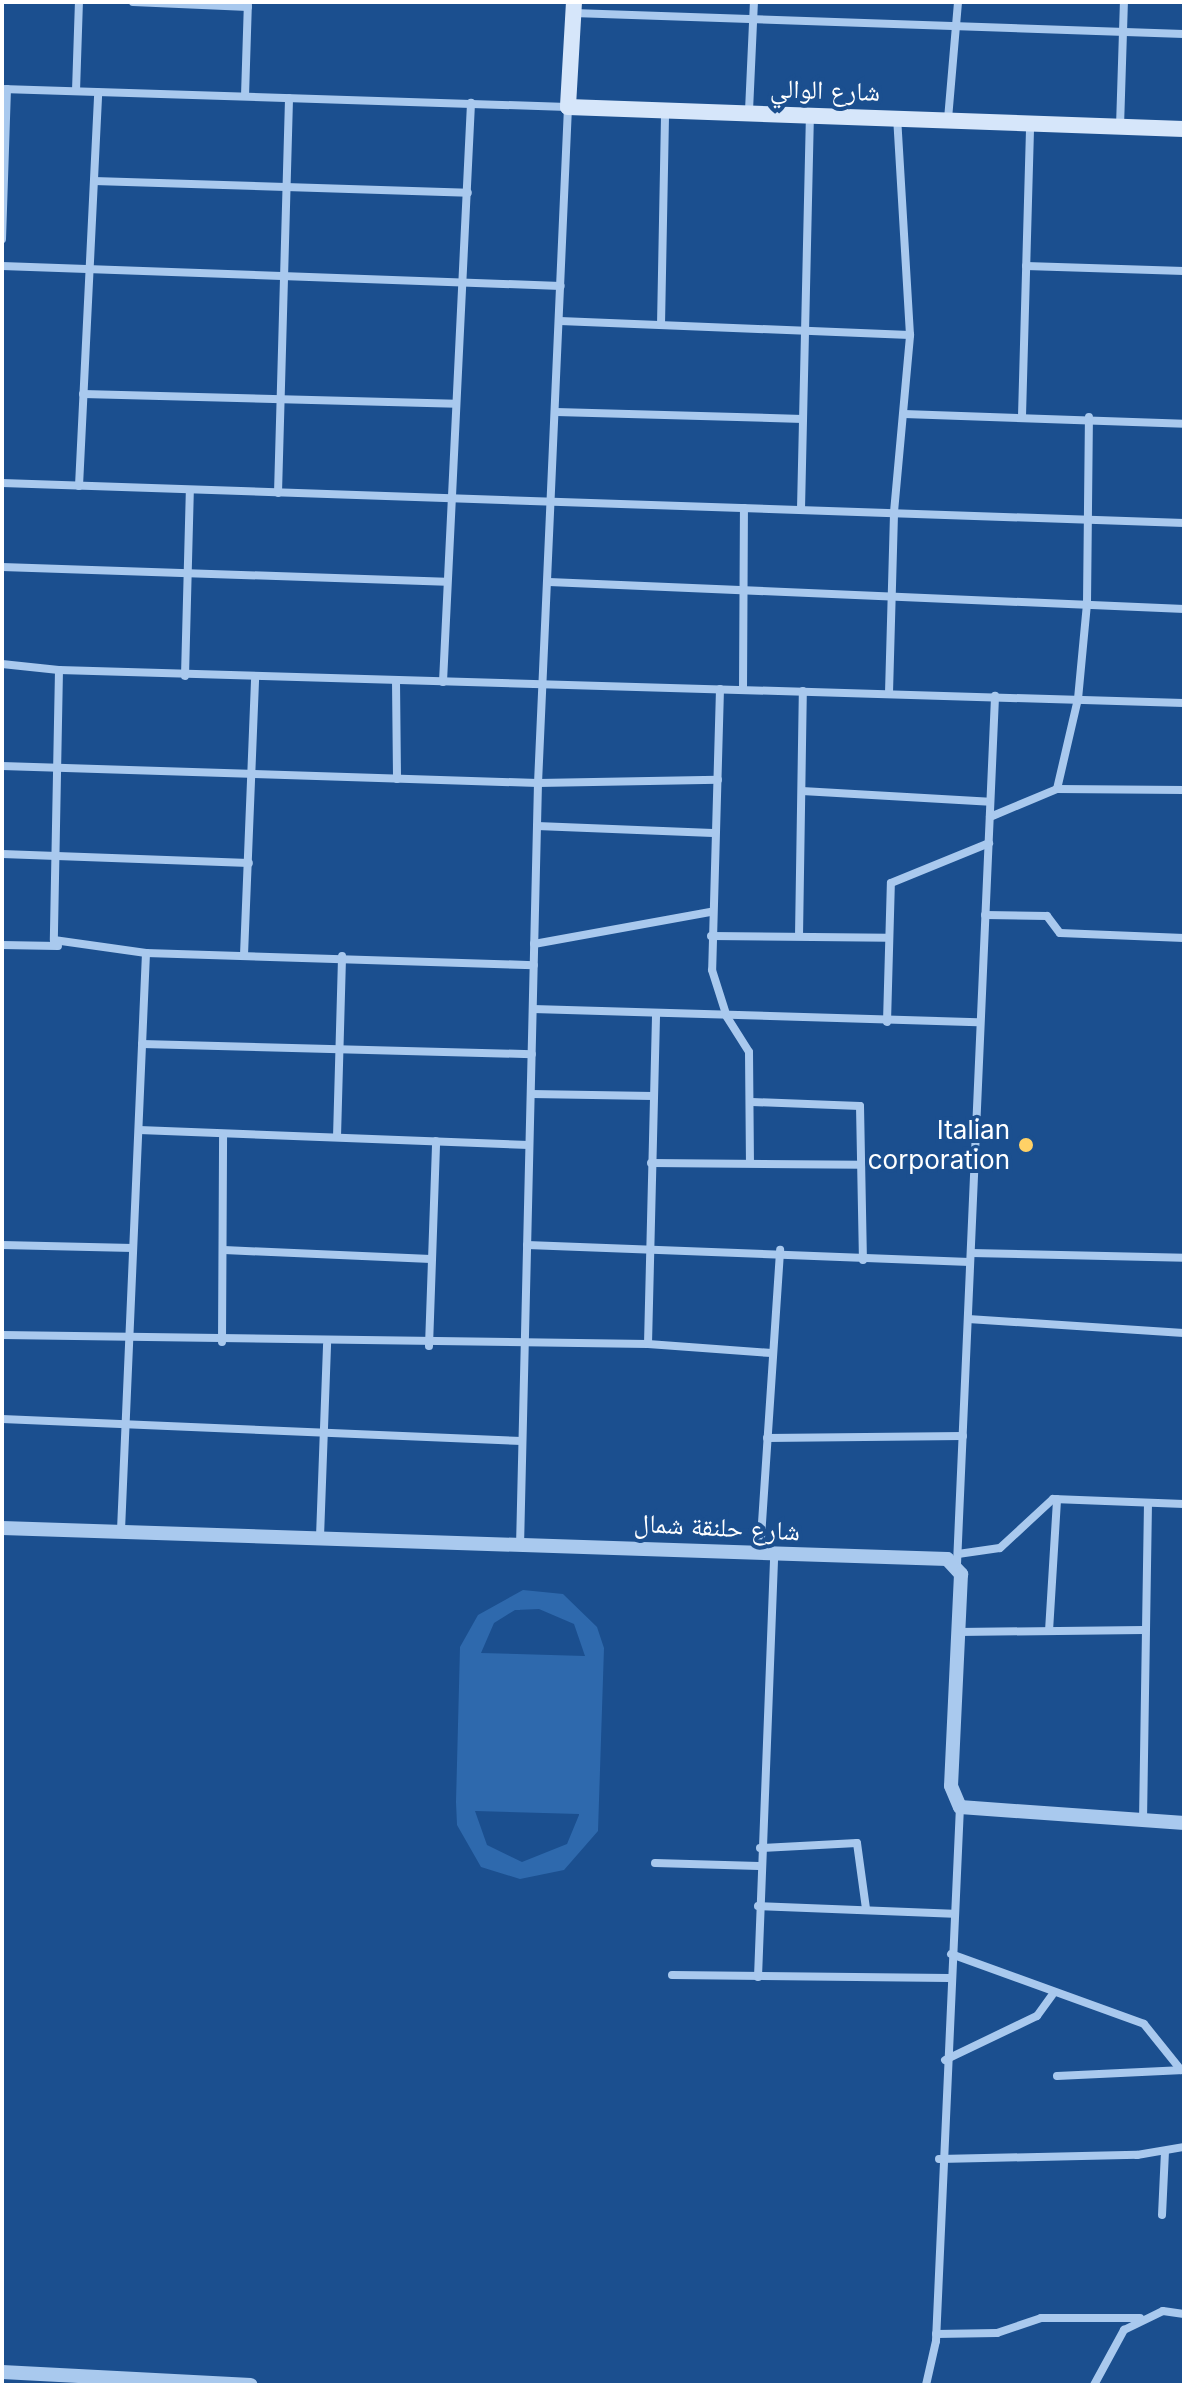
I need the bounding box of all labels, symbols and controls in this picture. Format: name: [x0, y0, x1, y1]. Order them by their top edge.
street label: شارع الوالي: [769, 72, 881, 108]
place label: Italian corporation: [868, 1114, 1010, 1176]
marker: Italian corporation: [1017, 1136, 1035, 1154]
street label: شارع حلنقة شمال: [633, 1507, 801, 1547]

